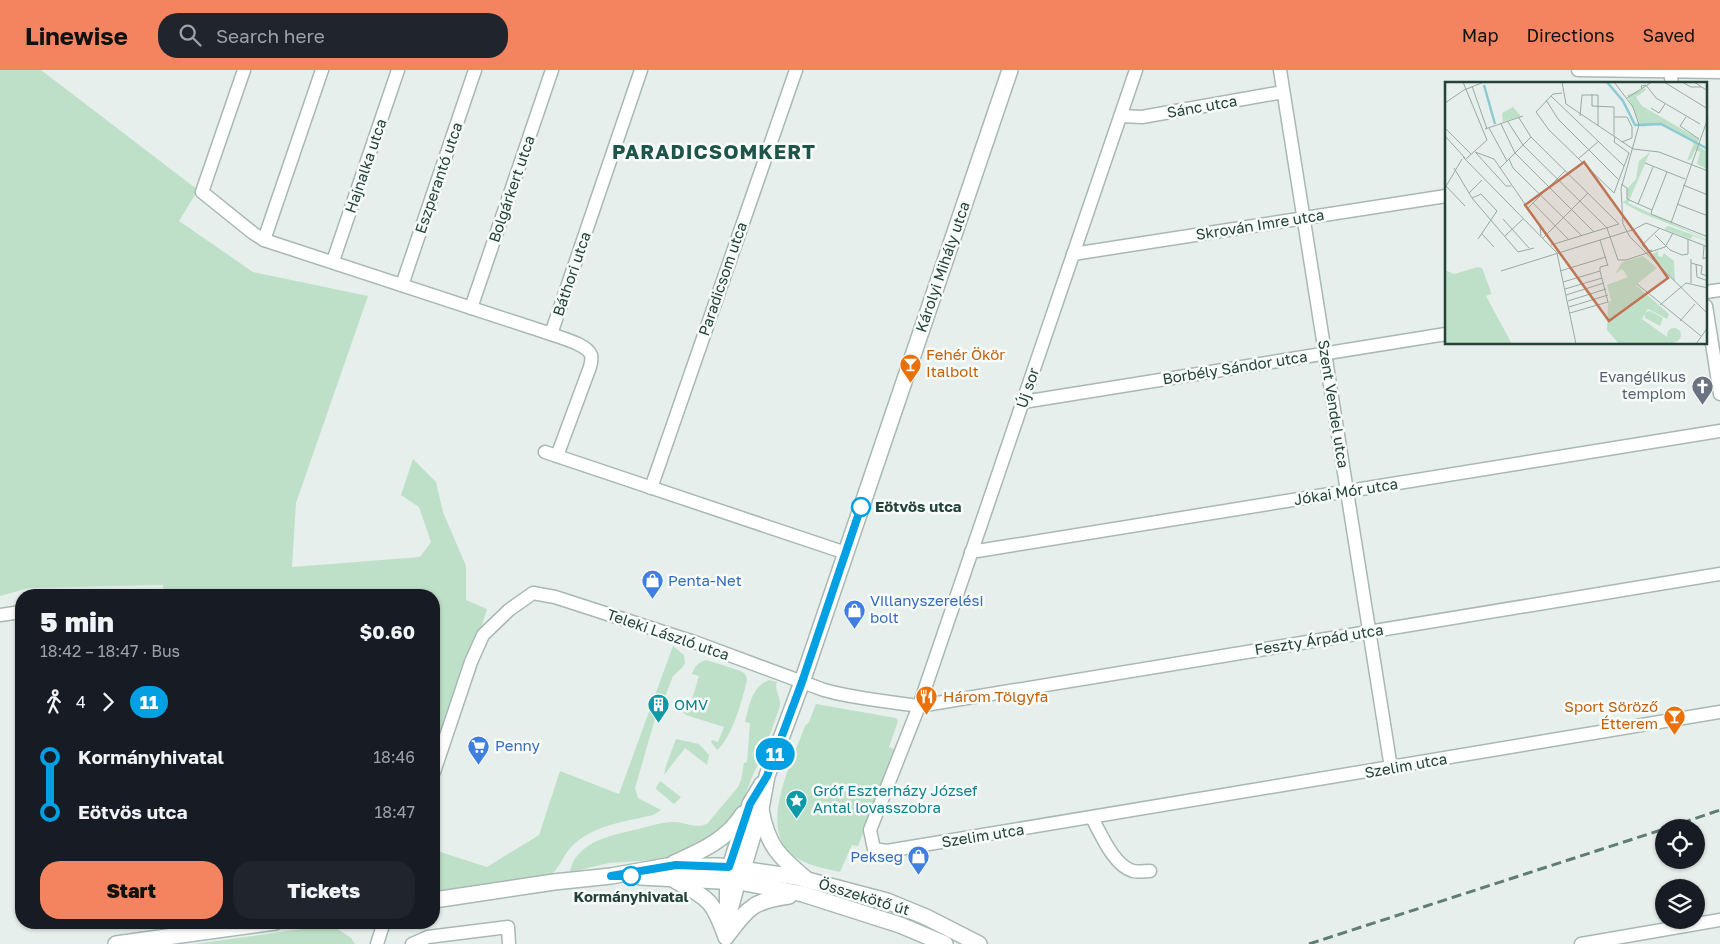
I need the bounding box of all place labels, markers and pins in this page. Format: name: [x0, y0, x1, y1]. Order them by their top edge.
place label: Fehér Ökör Italbolt: [926, 345, 1005, 380]
bar icon: Fehér Ökör Italbolt: [898, 352, 922, 383]
place label: Evangélikus templom: [1599, 367, 1686, 402]
church icon: Evangélikus templom: [1690, 374, 1714, 405]
marker: Eötvös utca: [851, 497, 871, 517]
place label: Eötvös utca: [875, 497, 962, 515]
shop icon: Penta-Net: [640, 569, 664, 600]
place label: Penta-Net: [668, 571, 742, 589]
place label: Villanyszerelési bolt: [870, 591, 984, 626]
shop icon: Villanyszerelési bolt: [842, 598, 866, 629]
restaurant icon: Három Tölgyfa: [915, 685, 939, 716]
place label: Három Tölgyfa: [943, 687, 1048, 705]
building icon: OMV: [646, 693, 670, 724]
place label: OMV: [674, 695, 708, 713]
place label: Sport Söröző Étterem: [1564, 697, 1658, 732]
bar icon: Sport Söröző Étterem: [1662, 704, 1686, 735]
supermarket icon: Penny: [467, 734, 491, 765]
place label: Penny: [495, 736, 541, 754]
place label: Gróf Eszterházy József Antal lovasszobra: [813, 781, 978, 816]
place icon: Gróf Eszterházy József Antal lovasszobra: [785, 788, 809, 819]
shop icon: Pekseg: [907, 845, 931, 876]
place label: Pekseg: [850, 847, 903, 865]
marker: Kormányhivatal: [621, 866, 641, 886]
place label: Kormányhivatal: [573, 887, 689, 905]

